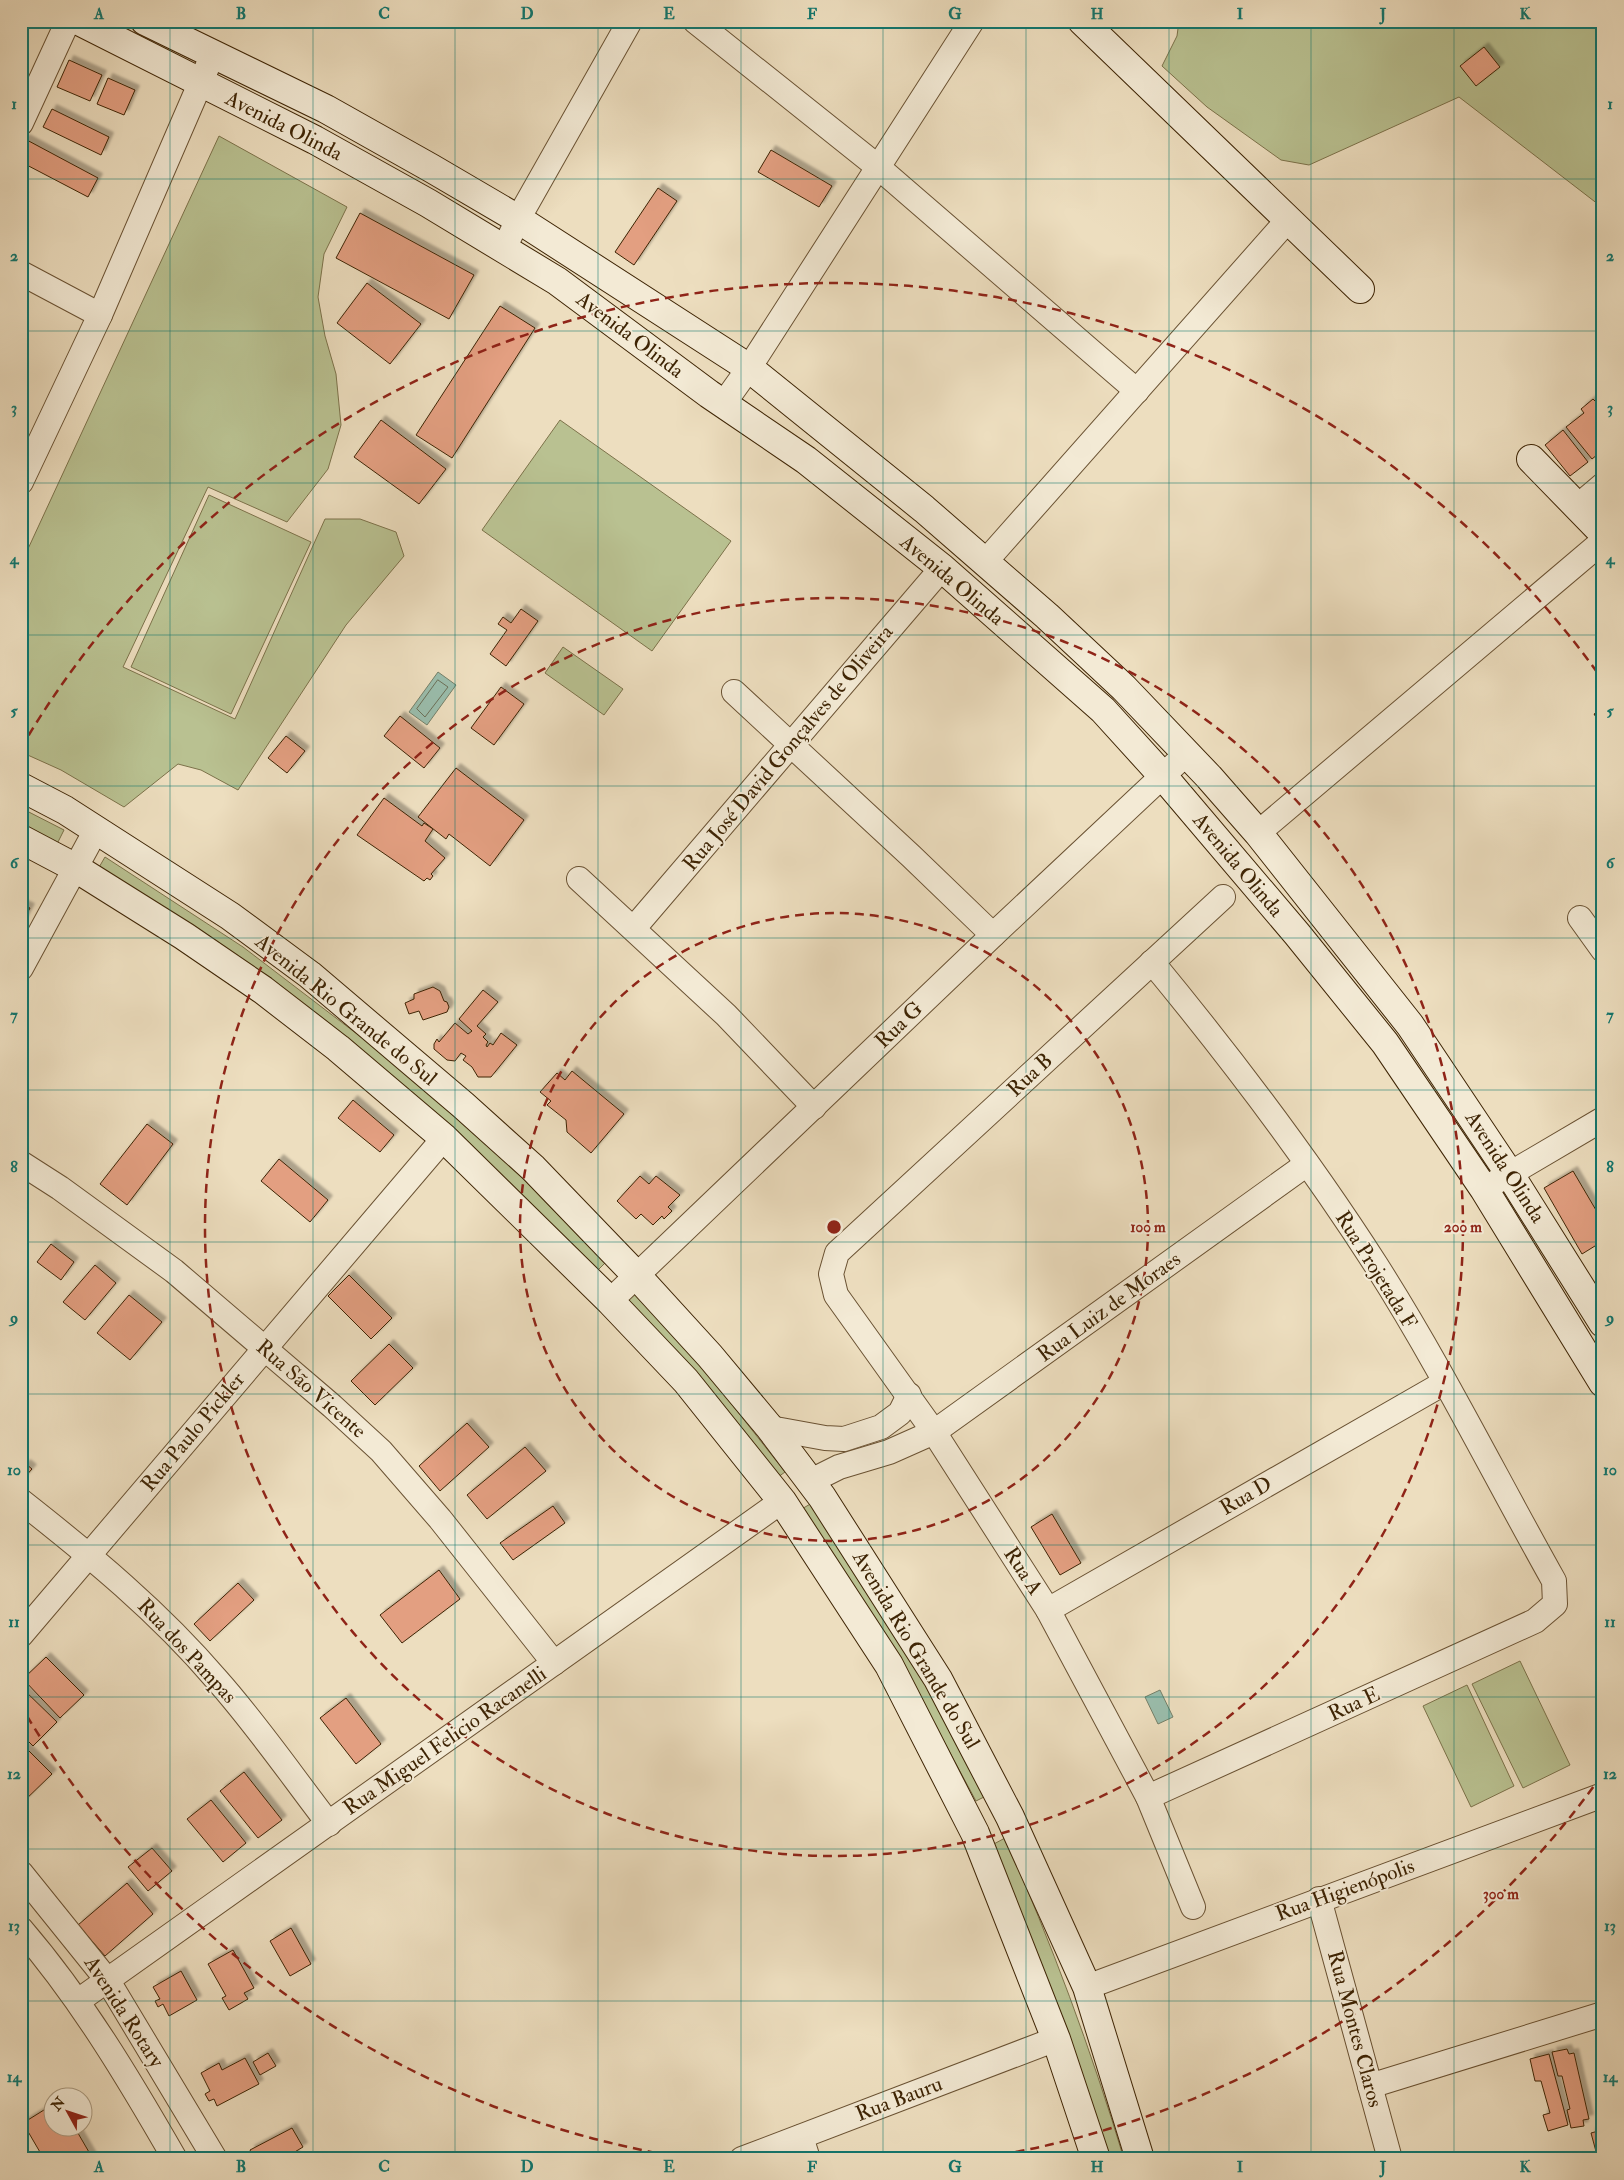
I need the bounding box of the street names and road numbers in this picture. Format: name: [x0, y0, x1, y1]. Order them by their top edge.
street label: Avenida Olinda: [220, 84, 347, 167]
street label: Avenida Olinda: [570, 285, 689, 384]
street label: Avenida Olinda: [894, 528, 1010, 632]
street label: Rua José David Gonçalves de Oliveira: [677, 619, 899, 877]
street label: Avenida Olinda: [1186, 807, 1290, 923]
street label: Avenida Rio Grande do Sul: [249, 928, 443, 1092]
street label: Rua G: [869, 996, 929, 1054]
street label: Rua B: [1002, 1047, 1058, 1103]
street label: Avenida Olinda: [1458, 1105, 1551, 1228]
street label: Rua Projetada F: [1329, 1206, 1423, 1334]
street label: Rua Luiz de Moraes: [1032, 1246, 1186, 1368]
street label: Rua São Vicente: [250, 1334, 372, 1444]
street label: Rua Paulo Pickler: [135, 1367, 251, 1497]
street label: Rua D: [1215, 1470, 1277, 1522]
street label: Rua A: [997, 1542, 1049, 1600]
street label: Avenida Rio Grande do Sul: [846, 1545, 986, 1754]
street label: Rua dos Pampas: [131, 1593, 243, 1709]
street label: Rua Miguel Felicio Racanelli: [338, 1660, 552, 1821]
street label: Rua E: [1324, 1680, 1384, 1728]
street label: Rua Higienópolis: [1272, 1852, 1418, 1928]
street label: Rua Montes Claros: [1321, 1948, 1389, 2110]
street label: Avenida Rotary: [77, 1950, 170, 2073]
street label: Rua Bauru: [852, 2070, 946, 2128]

